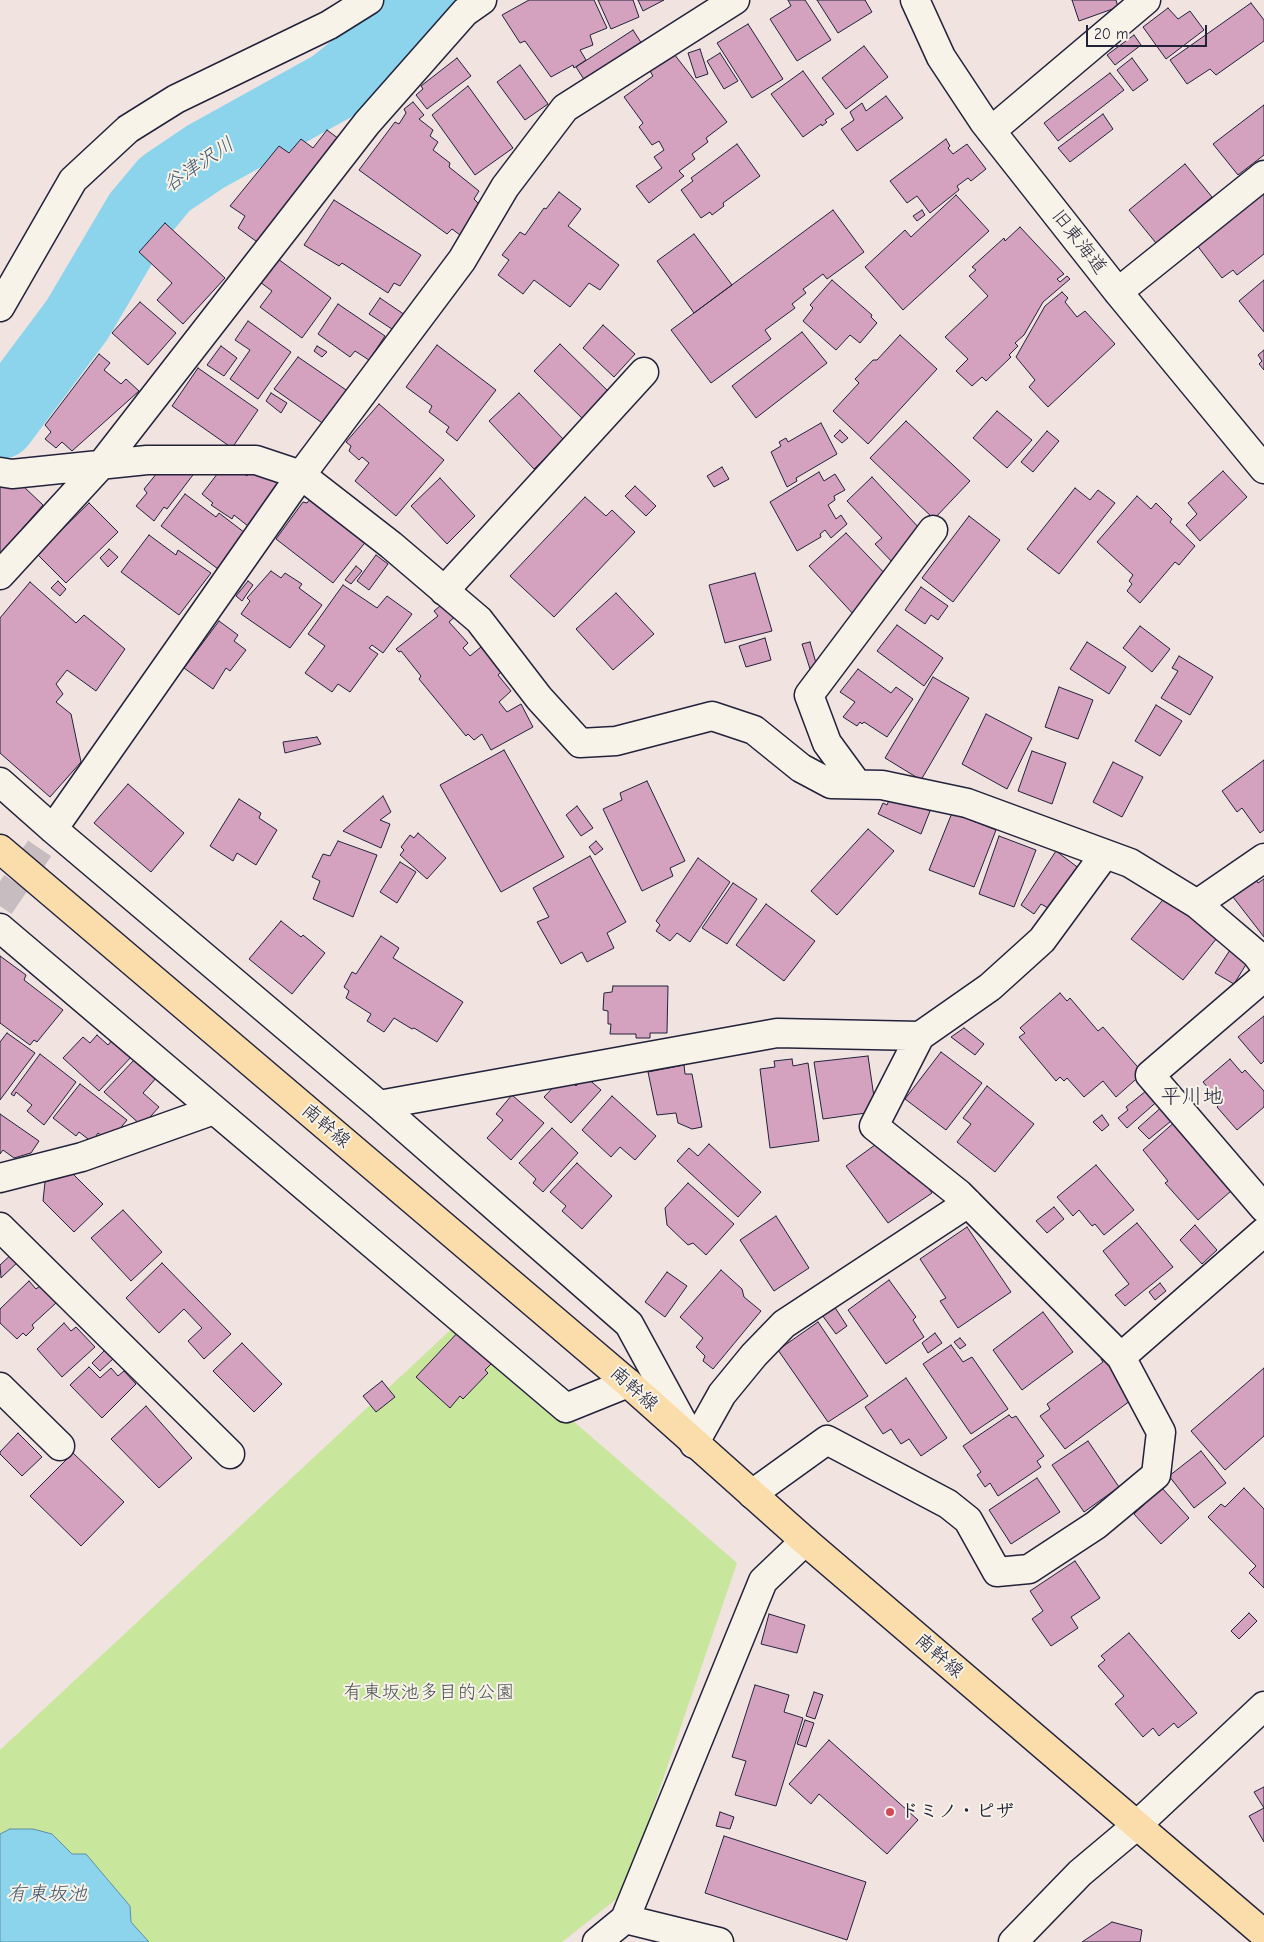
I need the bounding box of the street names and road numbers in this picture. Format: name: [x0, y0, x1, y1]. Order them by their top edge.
street label: 旧東海道: [1047, 205, 1111, 279]
street label: 南幹線: [297, 1099, 355, 1153]
street label: 南幹線: [605, 1361, 663, 1417]
street label: 南幹線: [910, 1629, 968, 1683]

